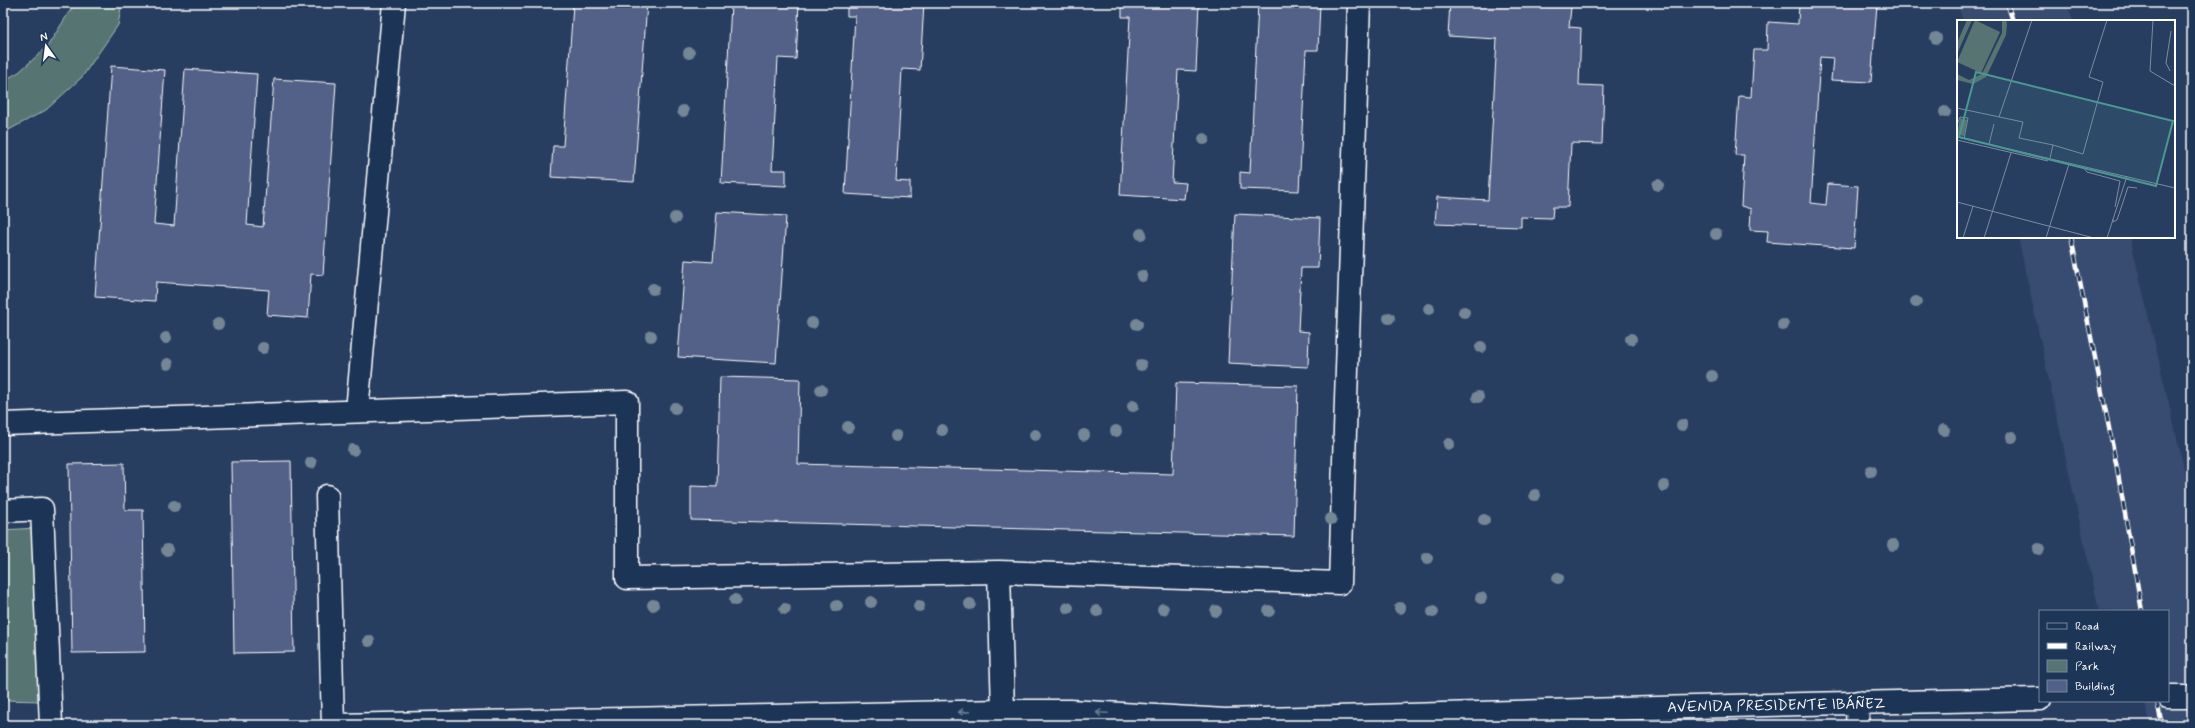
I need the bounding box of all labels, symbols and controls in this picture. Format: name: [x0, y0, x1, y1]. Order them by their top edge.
inset map: [1957, 20, 2175, 238]
north arrow: [26, 26, 66, 66]
text: N: [39, 30, 49, 45]
legend: [2039, 610, 2169, 702]
text: Road: [2075, 619, 2099, 635]
text: Railway: [2075, 639, 2117, 655]
text: Park: [2075, 659, 2099, 675]
text: Building: [2075, 679, 2115, 696]
street label: AVENIDA PRESIDENTE IBÁÑEZ: [1667, 693, 1886, 718]
one-way arrow: [958, 708, 971, 716]
one-way arrow: [1096, 709, 1109, 716]

